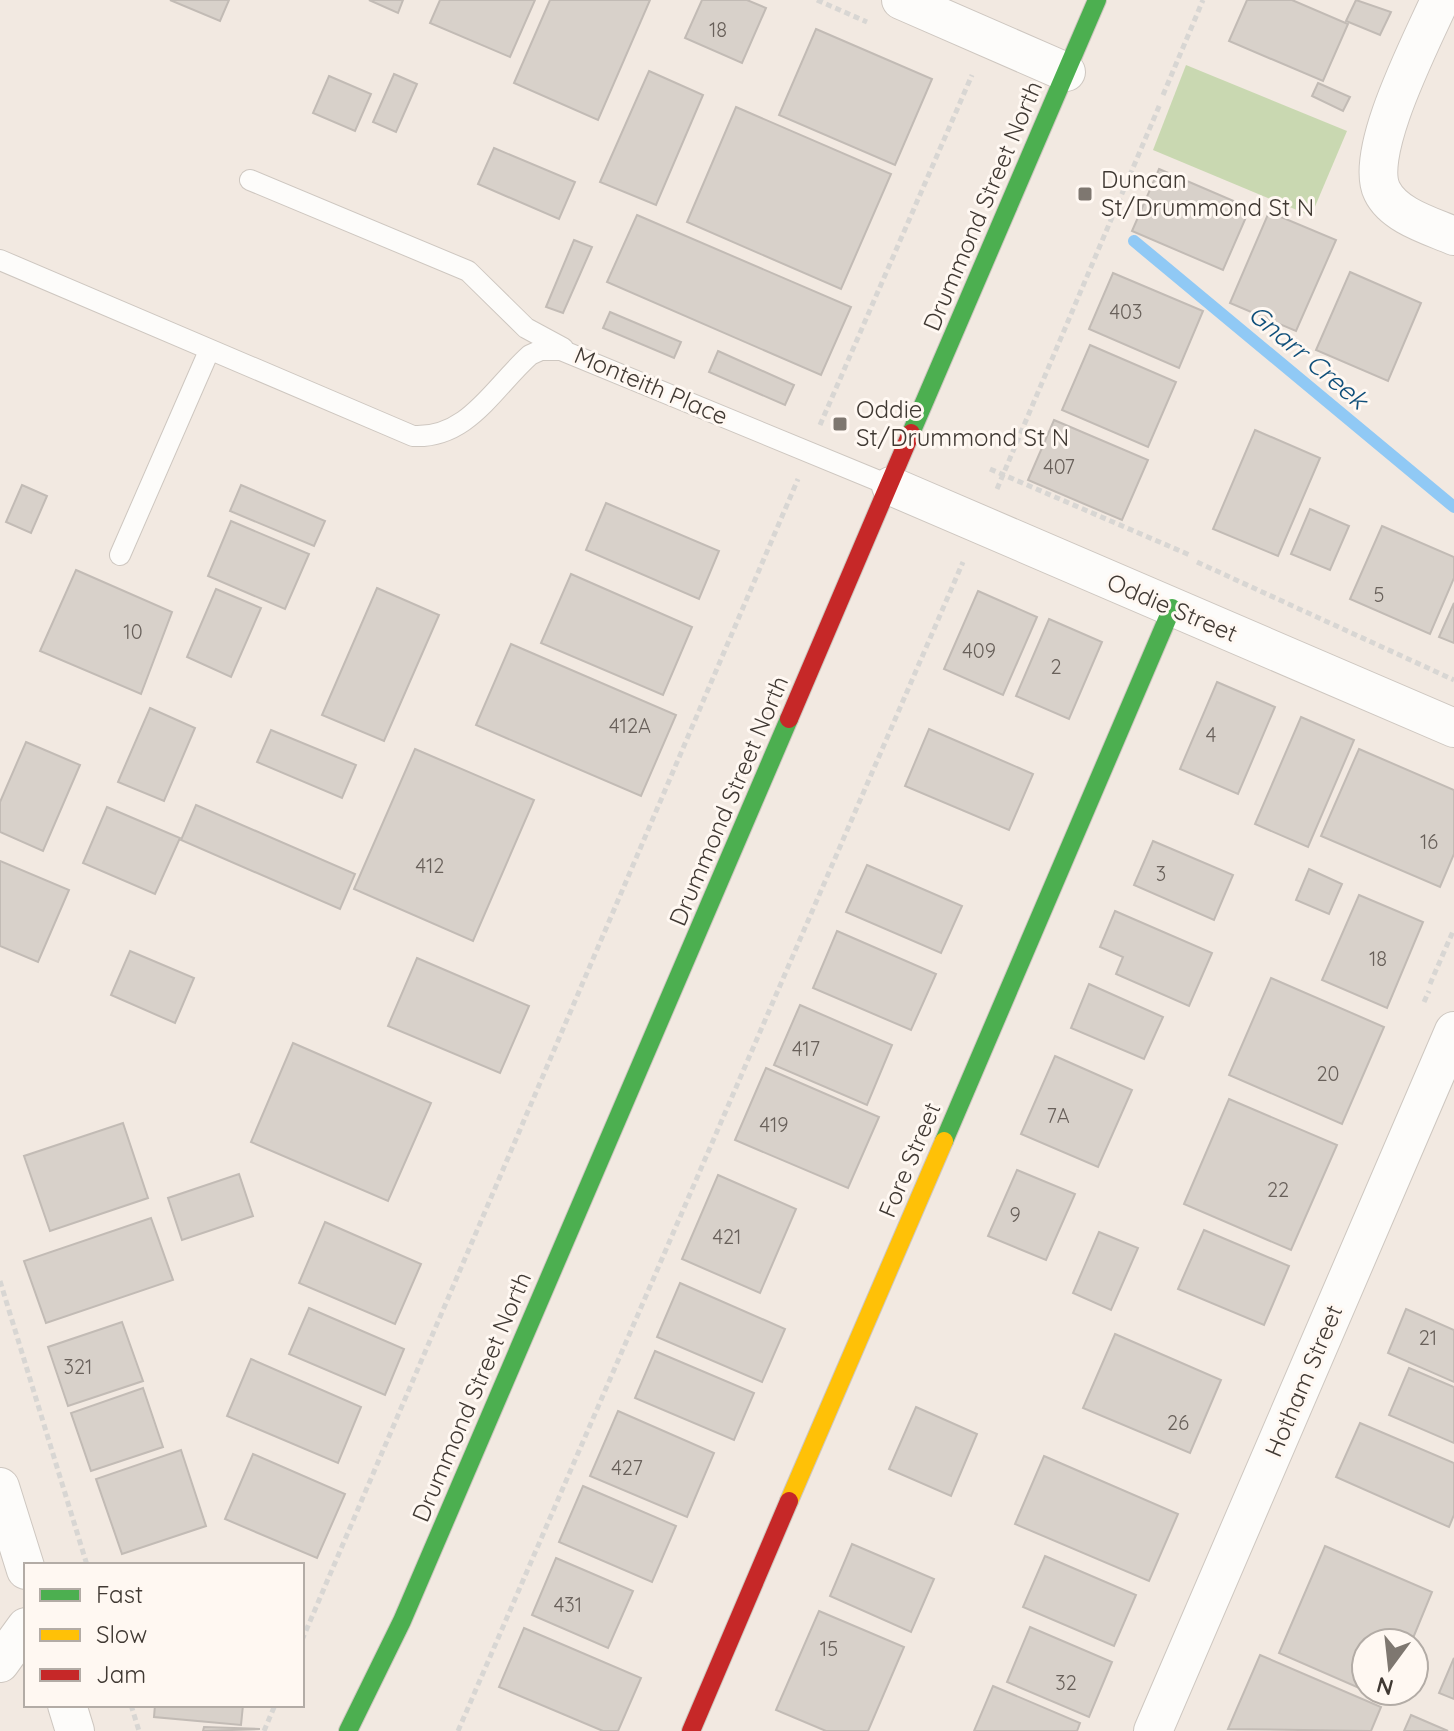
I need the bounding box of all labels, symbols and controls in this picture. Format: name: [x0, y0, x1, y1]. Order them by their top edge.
house number: 18: [709, 17, 727, 42]
street label: Drummond Street North: [916, 76, 1048, 335]
place label: Duncan St/Drummond St N: [1101, 164, 1314, 222]
marker: Duncan St/Drummond St N: [1076, 185, 1094, 203]
water label: Gnarr Creek: [1242, 297, 1376, 417]
house number: 403: [1110, 299, 1142, 324]
street label: Monteith Place: [570, 339, 733, 431]
place label: Oddie St/Drummond St N: [856, 394, 1069, 452]
marker: Oddie St/Drummond St N: [831, 415, 849, 433]
house number: 407: [1043, 454, 1075, 479]
street label: Oddie Street: [1103, 566, 1242, 648]
house number: 5: [1374, 582, 1384, 607]
house number: 10: [123, 619, 143, 644]
house number: 409: [962, 638, 996, 663]
house number: 2: [1050, 654, 1062, 679]
street label: Drummond Street North: [662, 671, 794, 930]
house number: 412A: [609, 713, 651, 738]
house number: 4: [1206, 722, 1216, 747]
house number: 16: [1420, 829, 1438, 854]
house number: 412: [416, 853, 444, 878]
house number: 3: [1156, 861, 1166, 886]
house number: 18: [1369, 946, 1387, 971]
house number: 417: [792, 1036, 820, 1061]
house number: 20: [1317, 1061, 1339, 1086]
street label: Fore Street: [871, 1098, 947, 1222]
house number: 7A: [1046, 1103, 1070, 1128]
house number: 419: [760, 1112, 788, 1137]
house number: 22: [1267, 1177, 1289, 1202]
house number: 9: [1009, 1202, 1021, 1227]
house number: 421: [712, 1224, 742, 1249]
street label: Drummond Street North: [405, 1267, 537, 1526]
street label: Hotham Street: [1258, 1300, 1349, 1461]
house number: 21: [1419, 1325, 1437, 1350]
house number: 321: [64, 1354, 92, 1379]
house number: 26: [1167, 1410, 1189, 1435]
house number: 427: [611, 1455, 643, 1480]
legend: [24, 1563, 304, 1707]
text: Fast: [96, 1579, 143, 1609]
house number: 431: [554, 1592, 582, 1617]
text: Slow: [96, 1619, 147, 1649]
north arrow: [1350, 1627, 1430, 1707]
house number: 15: [820, 1636, 838, 1661]
text: Jam: [96, 1659, 146, 1689]
house number: 32: [1055, 1670, 1077, 1695]
text: N: [1373, 1671, 1396, 1702]

